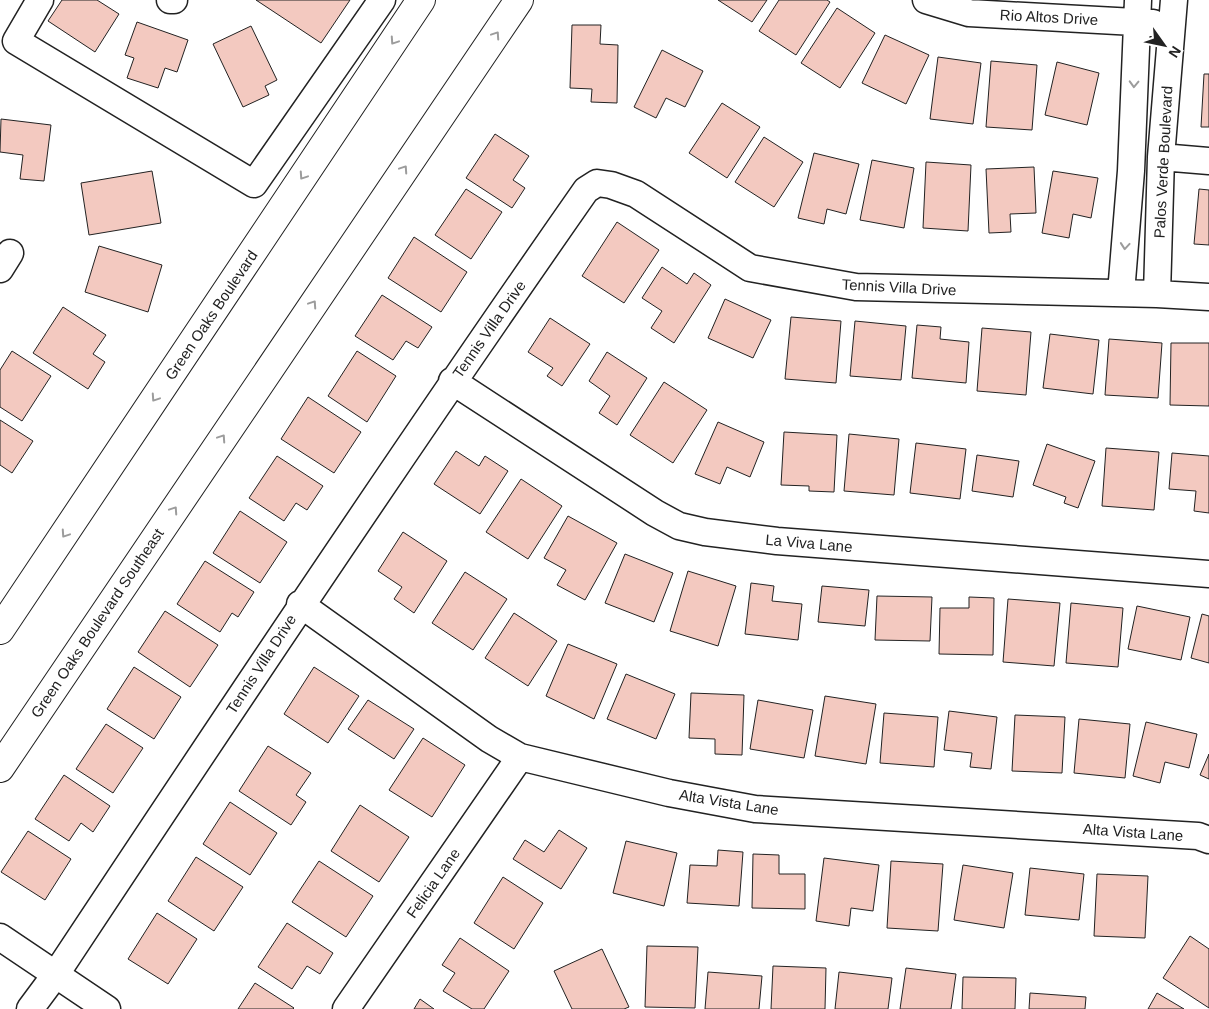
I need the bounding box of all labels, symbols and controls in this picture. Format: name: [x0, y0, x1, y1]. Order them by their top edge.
street label: Rio Altos Drive: [999, 6, 1099, 28]
north arrow: [1139, 20, 1189, 70]
one-way arrow: [489, 31, 499, 40]
one-way arrow: [391, 35, 400, 44]
text: N: [1165, 43, 1184, 61]
one-way arrow: [1129, 80, 1139, 88]
street label: Palos Verde Boulevard: [1151, 85, 1175, 239]
one-way arrow: [398, 165, 407, 175]
one-way arrow: [300, 170, 309, 179]
one-way arrow: [1119, 242, 1130, 250]
street label: Green Oaks Boulevard: [161, 247, 261, 383]
street label: Tennis Villa Drive: [841, 276, 957, 298]
street label: Tennis Villa Drive: [449, 277, 529, 381]
one-way arrow: [307, 300, 316, 309]
one-way arrow: [152, 393, 162, 402]
one-way arrow: [216, 435, 225, 444]
one-way arrow: [168, 506, 177, 516]
street label: Green Oaks Boulevard Southeast: [27, 525, 167, 721]
one-way arrow: [62, 528, 71, 537]
street label: La Viva Lane: [765, 531, 853, 555]
street label: Tennis Villa Drive: [223, 611, 299, 717]
street label: Alta Vista Lane: [678, 786, 780, 818]
street label: Alta Vista Lane: [1082, 820, 1184, 844]
street label: Felicia Lane: [403, 845, 463, 921]

